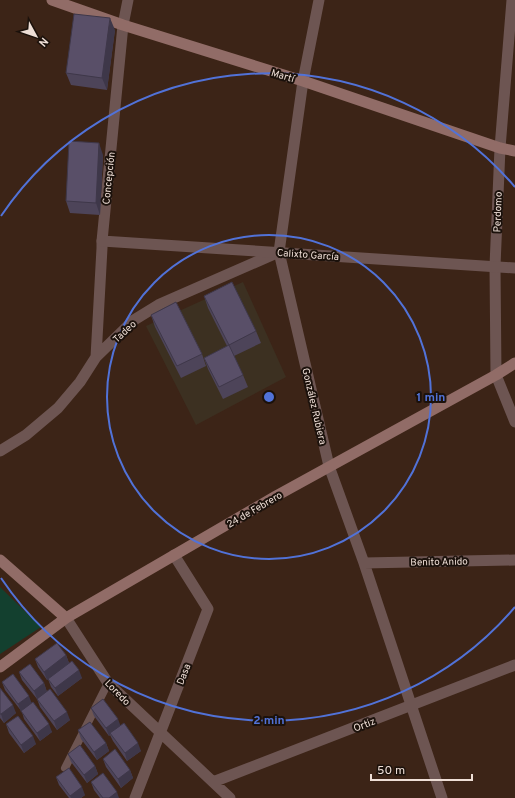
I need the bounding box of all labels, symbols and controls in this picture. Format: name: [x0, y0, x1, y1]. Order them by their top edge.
north arrow: [16, 16, 56, 56]
text: N: [35, 34, 51, 49]
street label: Martí: [269, 67, 297, 87]
street label: Concepción: [100, 151, 119, 205]
street label: Perdomo: [491, 191, 506, 233]
street label: Calixto García: [276, 247, 339, 264]
street label: Tadeo: [111, 318, 140, 346]
street label: González Rubiera: [298, 367, 329, 446]
centre of rings: [262, 390, 276, 404]
text: 1 min: [417, 390, 445, 406]
street label: 24 de Febrero: [225, 489, 285, 531]
street label: Benito Anido: [410, 555, 468, 570]
street label: Dasa: [174, 662, 194, 687]
street label: Loredo: [101, 677, 133, 709]
text: 2 min: [253, 713, 285, 729]
street label: Ortiz: [352, 715, 377, 736]
scale bar: [371, 756, 472, 782]
text: 50 m: [377, 763, 405, 779]

